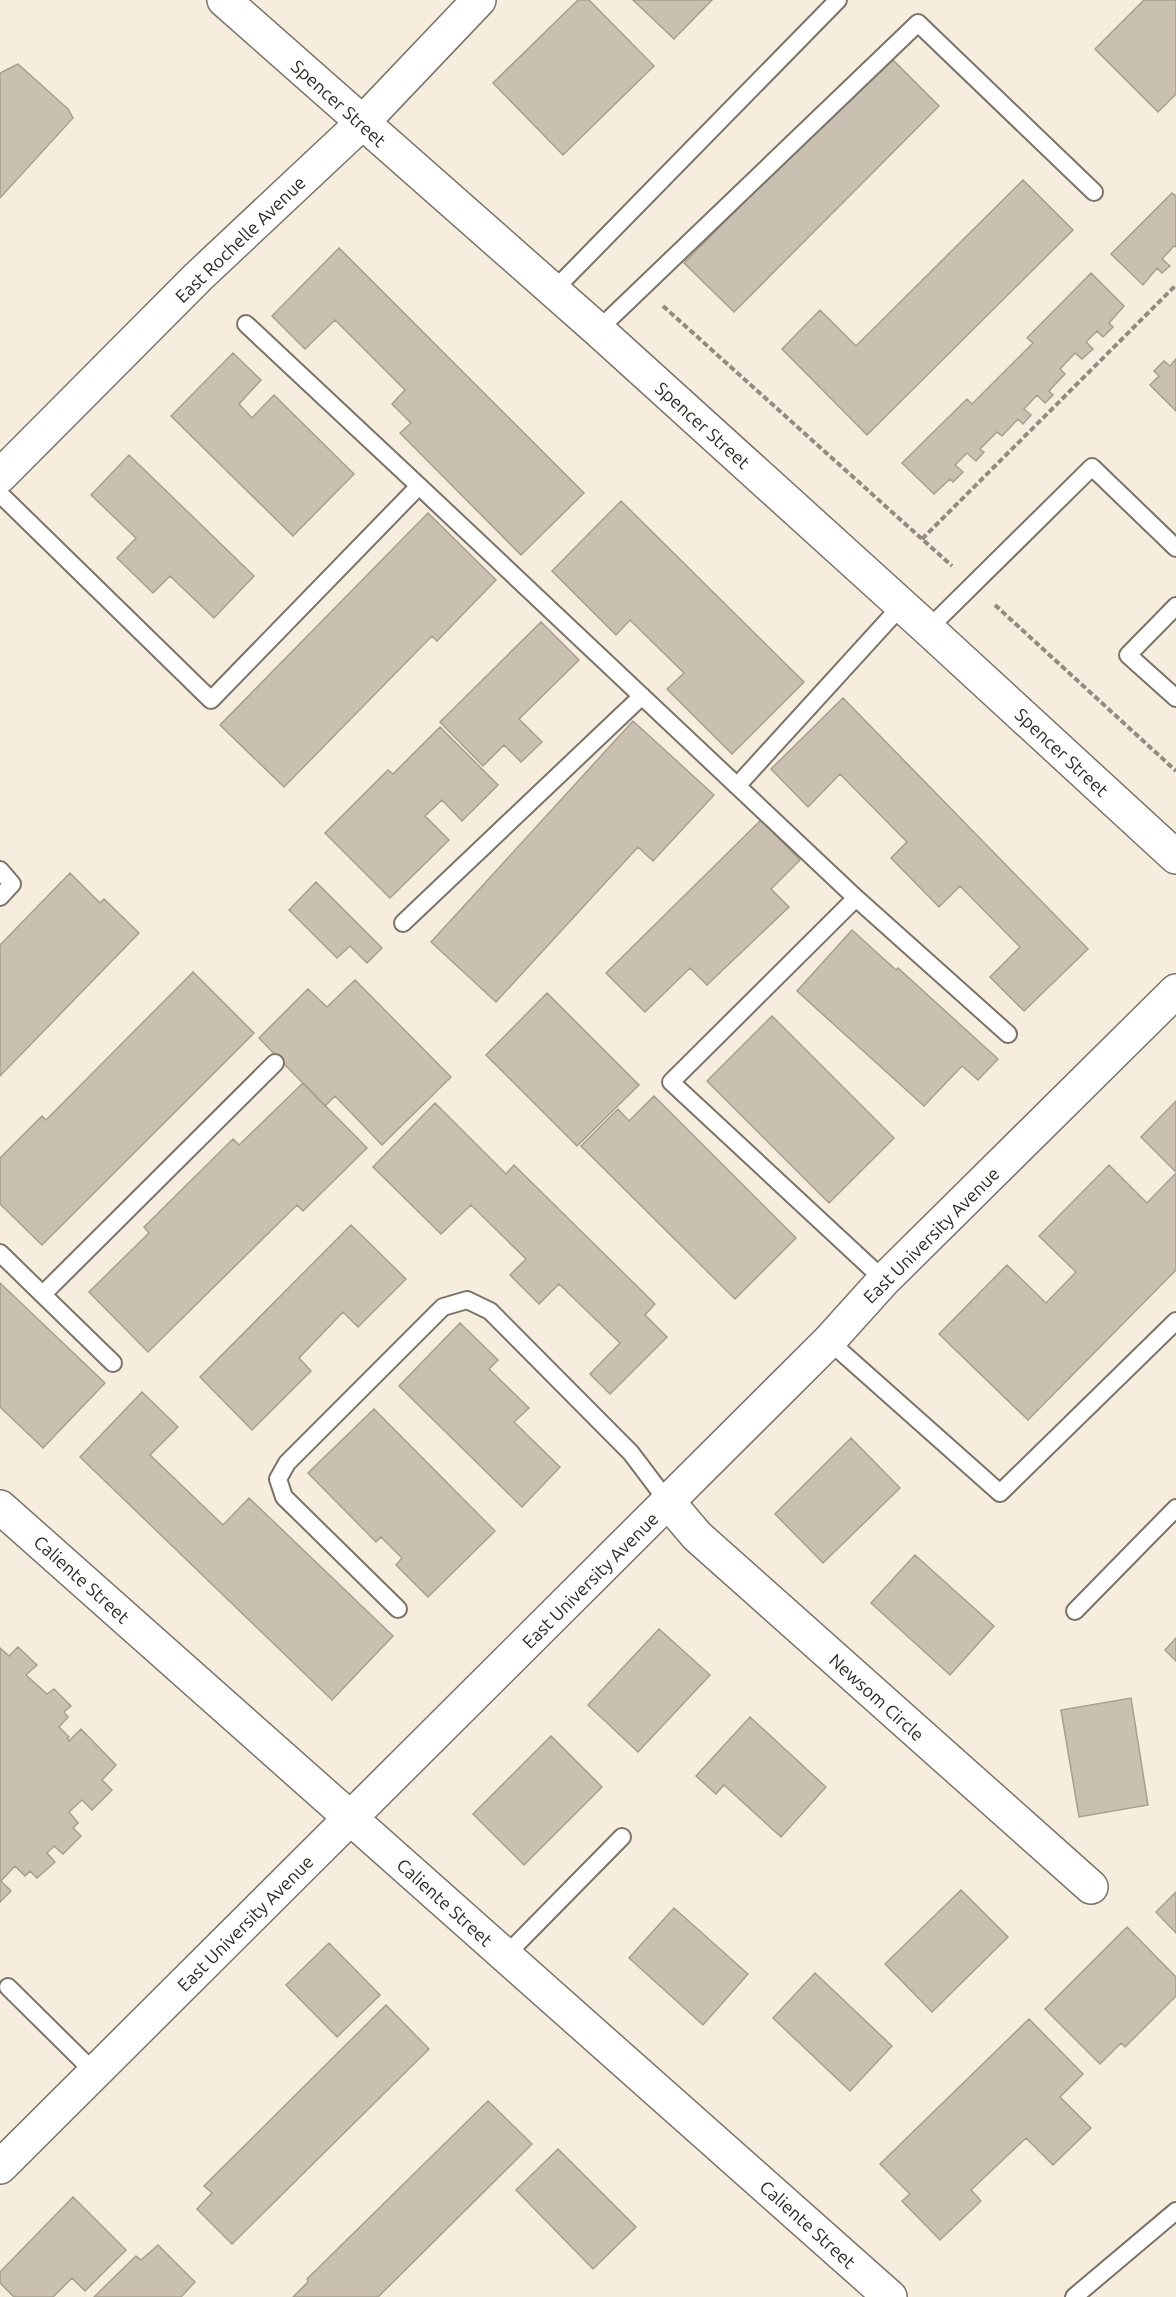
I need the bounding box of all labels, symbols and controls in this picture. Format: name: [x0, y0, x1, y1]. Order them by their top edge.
street label: Spencer Street: [288, 56, 390, 150]
street label: East Rochelle Avenue: [171, 172, 309, 306]
street label: Spencer Street: [652, 378, 754, 472]
street label: Spencer Street: [1011, 704, 1113, 800]
street label: East University Avenue: [859, 1163, 1003, 1307]
street label: East University Avenue: [518, 1508, 662, 1652]
street label: Caliente Street: [30, 1531, 134, 1627]
street label: Newsom Circle: [826, 1649, 928, 1745]
street label: East University Avenue: [173, 1851, 317, 1995]
street label: Caliente Street: [393, 1854, 497, 1950]
street label: Caliente Street: [756, 2176, 860, 2272]

